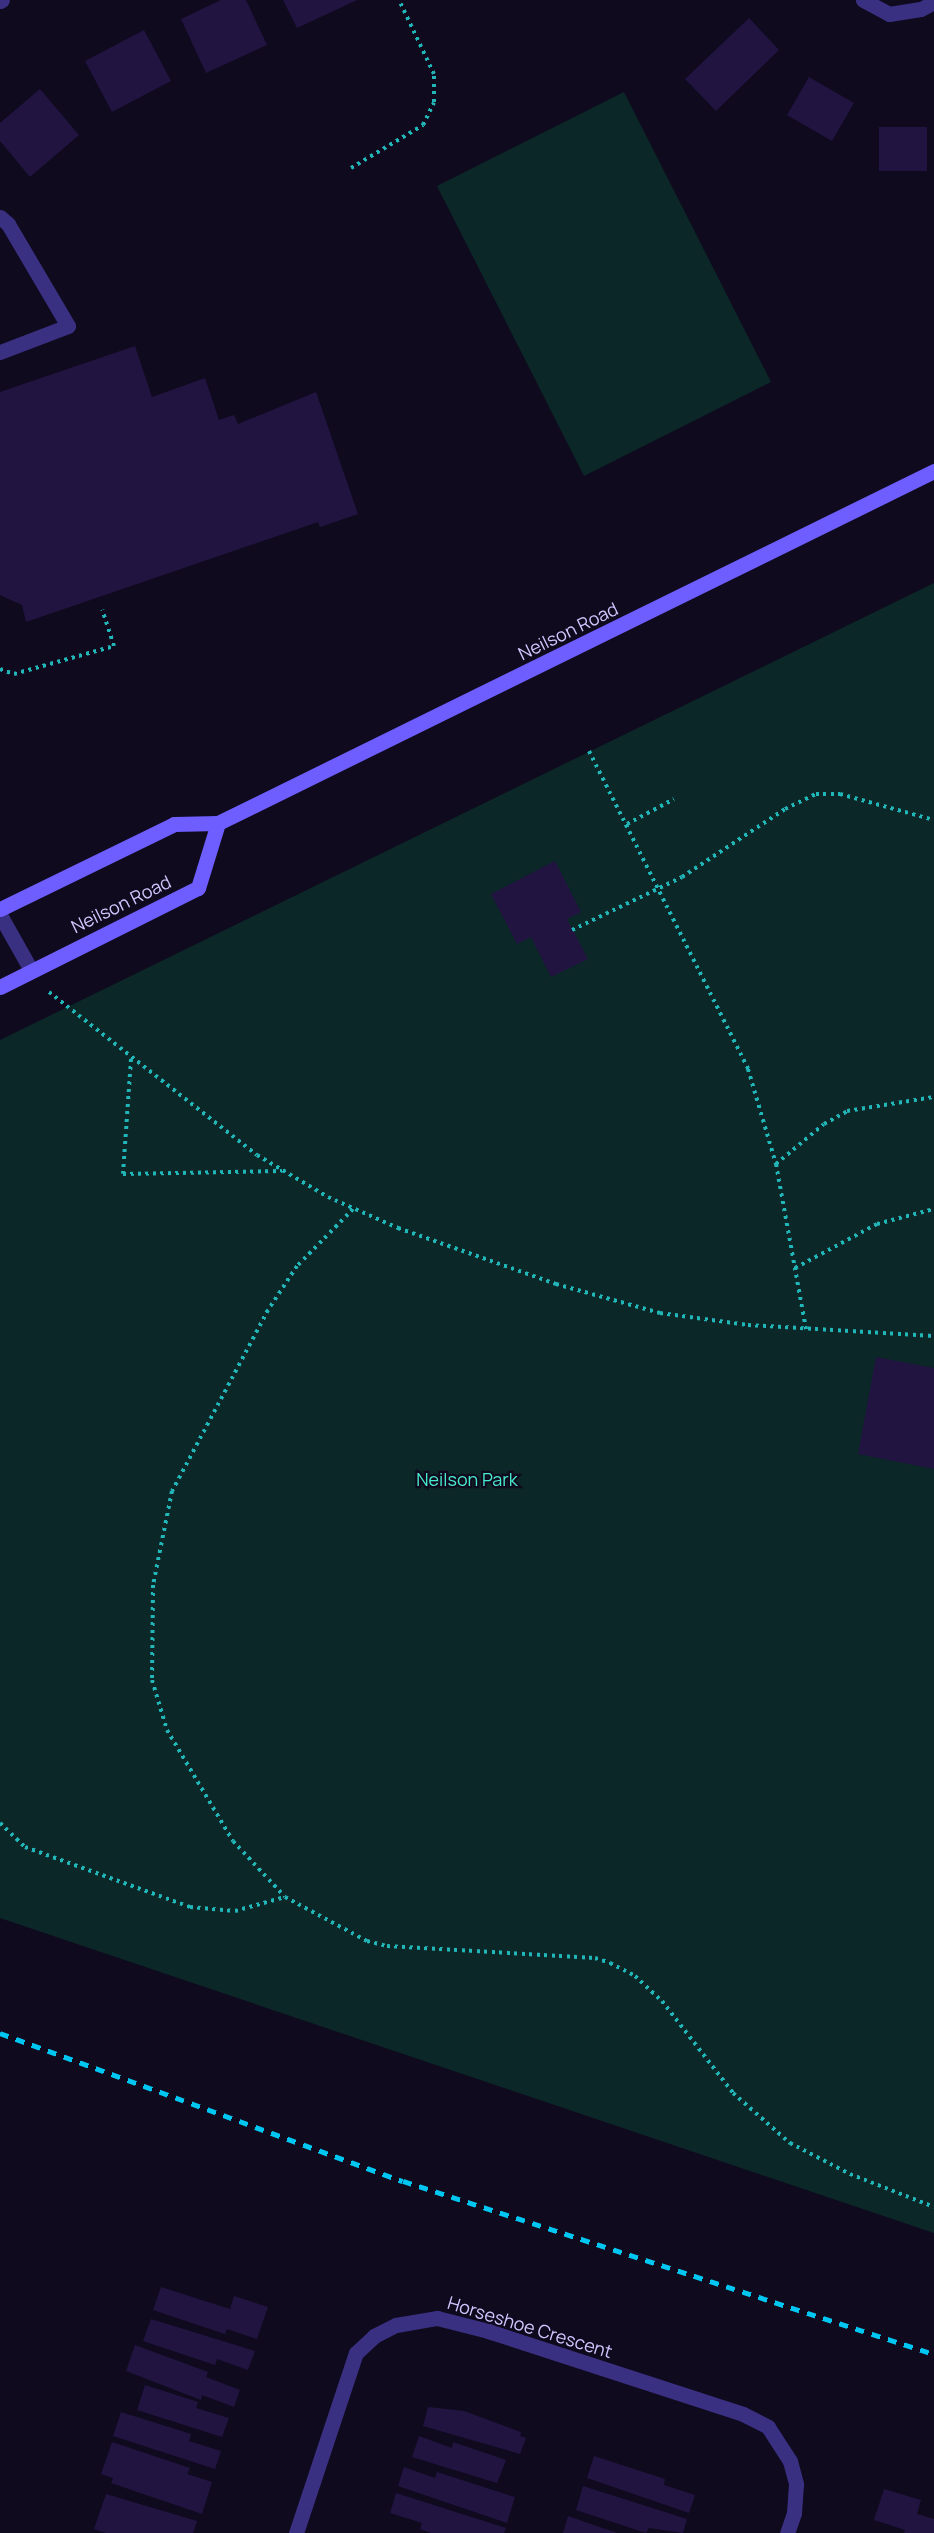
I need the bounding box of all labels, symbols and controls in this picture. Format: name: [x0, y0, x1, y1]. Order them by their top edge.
street label: Neilson Road: [515, 598, 621, 664]
street label: Neilson Road: [68, 871, 174, 937]
park label: Neilson Park: [416, 1468, 518, 1490]
street label: Horseshoe Crescent: [445, 2292, 615, 2362]

